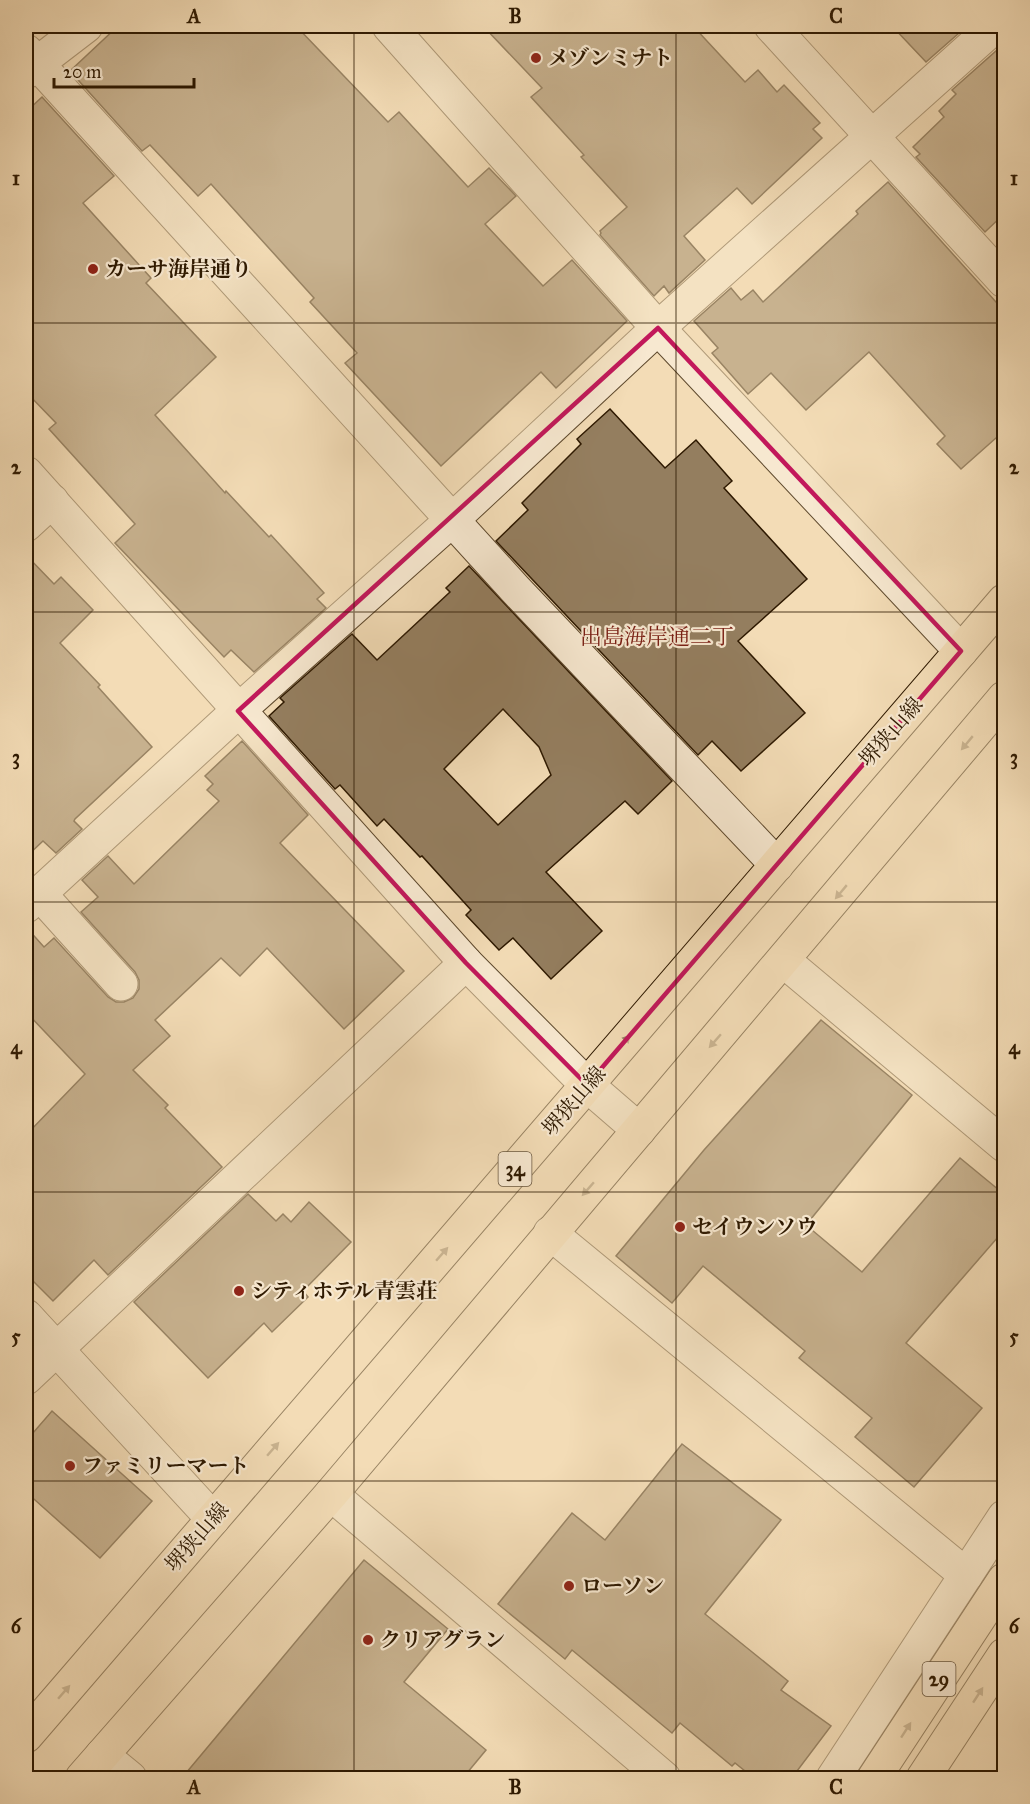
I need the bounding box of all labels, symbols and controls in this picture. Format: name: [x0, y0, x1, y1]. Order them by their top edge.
text: A: [185, 4, 201, 28]
text: B: [508, 4, 522, 28]
text: C: [829, 4, 843, 28]
place label: メゾンミナト: [548, 45, 673, 71]
scale bar: [54, 51, 194, 89]
marker: メゾンミナト: [529, 51, 543, 65]
text: 20 m: [63, 61, 101, 83]
text: 1: [12, 166, 20, 190]
text: 1: [1010, 166, 1018, 190]
place label: カーサ海岸通り: [105, 256, 252, 282]
marker: カーサ海岸通り: [86, 262, 100, 276]
text: 2: [11, 455, 22, 479]
text: 2: [1009, 455, 1020, 479]
district label: 出島海岸通二丁: [580, 623, 734, 650]
street label: 堺狭山線: [854, 692, 928, 772]
one-way arrow: [961, 735, 974, 750]
text: 3: [12, 745, 20, 770]
text: 3: [1010, 745, 1018, 770]
one-way arrow: [835, 884, 848, 900]
one-way arrow: [709, 1033, 722, 1048]
text: 4: [10, 1035, 22, 1060]
one-way arrow: [617, 1035, 630, 1050]
text: 4: [1008, 1035, 1020, 1060]
street label: 堺狭山線: [537, 1061, 611, 1141]
road number: 34: [498, 1152, 532, 1186]
one-way arrow: [582, 1181, 595, 1197]
place label: セイウンソウ: [692, 1214, 817, 1240]
marker: セイウンソウ: [673, 1220, 687, 1234]
one-way arrow: [435, 1247, 448, 1262]
place label: シティホテル青雲荘: [251, 1278, 437, 1304]
marker: シティホテル青雲荘: [232, 1284, 246, 1298]
text: 5: [11, 1324, 21, 1348]
text: 5: [1009, 1324, 1019, 1348]
one-way arrow: [266, 1442, 279, 1457]
place label: ファミリーマート: [82, 1453, 250, 1479]
marker: ファミリーマート: [63, 1459, 77, 1473]
street label: 堺狭山線: [160, 1497, 234, 1577]
place label: ローソン: [581, 1573, 664, 1599]
marker: ローソン: [562, 1579, 576, 1593]
text: 6: [11, 1614, 23, 1638]
text: 6: [1009, 1614, 1021, 1638]
place label: クリアグラン: [380, 1627, 505, 1653]
marker: クリアグラン: [361, 1633, 375, 1647]
road number: 29: [922, 1662, 956, 1696]
one-way arrow: [57, 1684, 70, 1700]
one-way arrow: [973, 1686, 984, 1703]
one-way arrow: [901, 1721, 912, 1738]
text: A: [185, 1775, 201, 1799]
text: B: [508, 1775, 522, 1799]
text: C: [829, 1775, 843, 1799]

